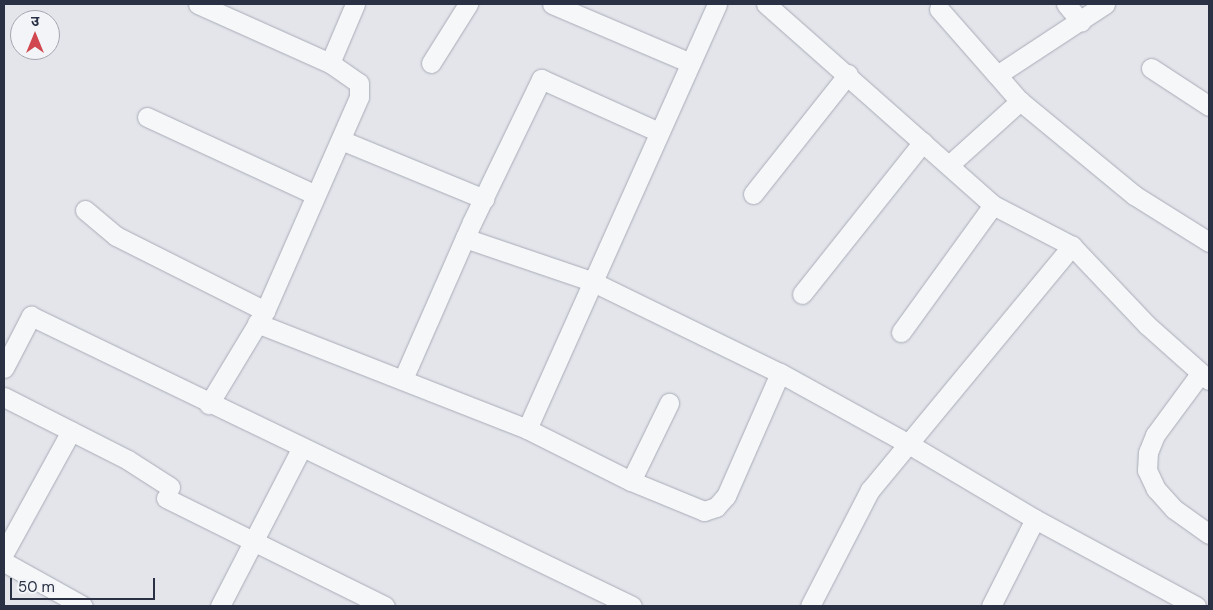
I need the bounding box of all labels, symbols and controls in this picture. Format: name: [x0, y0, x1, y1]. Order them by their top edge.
north arrow: [10, 10, 60, 60]
text: उ: [31, 12, 39, 30]
scale bar: [12, 568, 158, 600]
text: 50 m: [18, 577, 55, 597]

